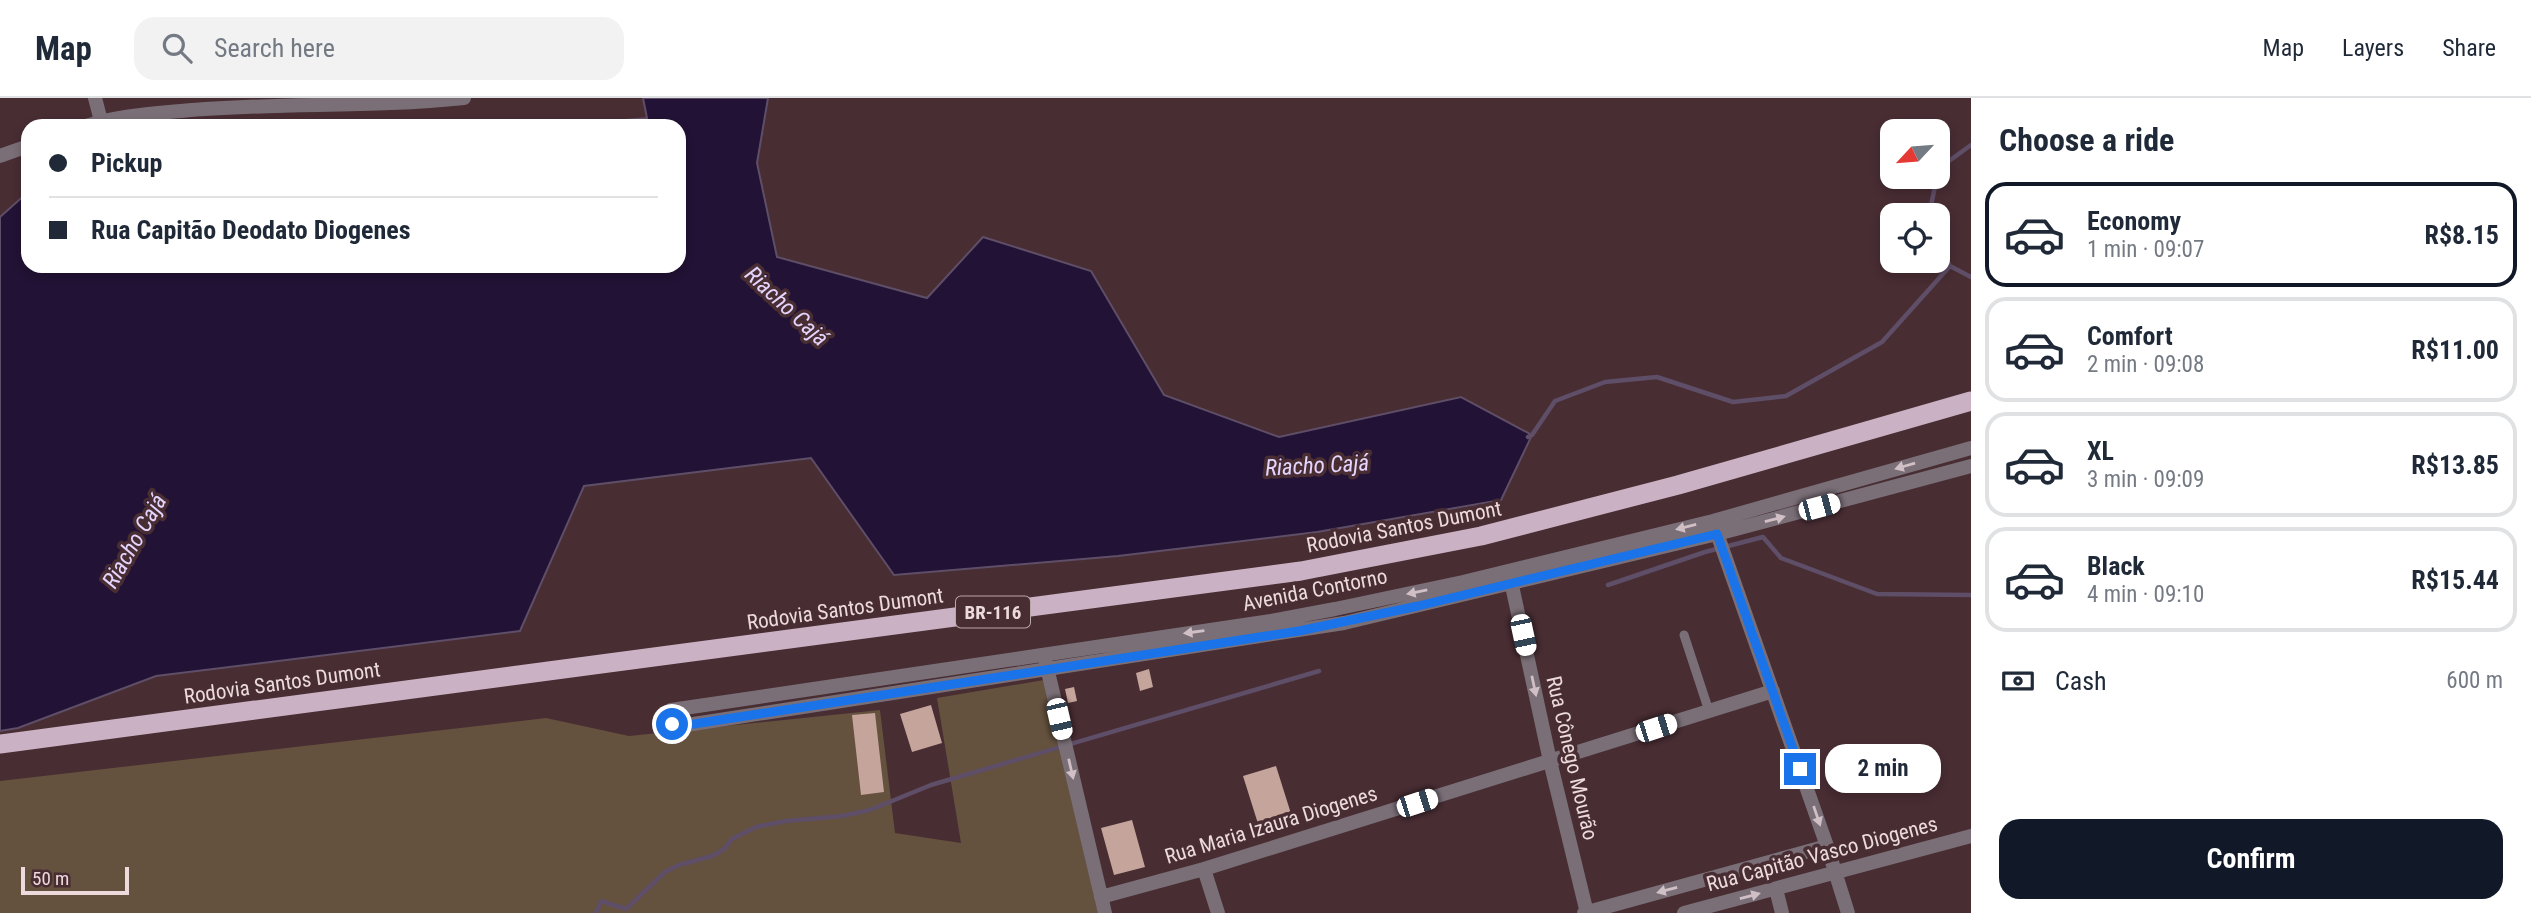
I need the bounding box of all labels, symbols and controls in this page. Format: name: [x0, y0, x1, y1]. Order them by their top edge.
search box: [134, 17, 624, 80]
text: Map: [35, 29, 92, 68]
icon: search: [158, 29, 196, 67]
text: Search here: [214, 33, 335, 63]
text: Map: [2263, 34, 2304, 62]
text: Layers: [2342, 34, 2404, 62]
text: Share: [2442, 34, 2496, 62]
north arrow: [1880, 119, 1950, 189]
map controls: [1880, 119, 1950, 273]
text: Choose a ride: [1999, 121, 2174, 159]
text: Pickup: [91, 148, 162, 178]
button: locate: [1880, 203, 1950, 273]
icon: car: [2003, 203, 2066, 266]
text: Economy: [2087, 206, 2181, 236]
text: Rua Capitão Deodato Diogenes: [91, 215, 411, 245]
text: R$8.15: [2425, 220, 2499, 250]
text: 1 min · 09:07: [2087, 236, 2204, 263]
water label: Riacho Cajá: [739, 261, 834, 352]
icon: car: [2003, 318, 2066, 381]
text: Comfort: [2087, 321, 2173, 351]
text: R$11.00: [2411, 335, 2499, 365]
text: 2 min · 09:08: [2087, 351, 2204, 378]
icon: car: [2003, 433, 2066, 496]
text: XL: [2087, 436, 2114, 466]
water label: Riacho Cajá: [1264, 449, 1370, 482]
text: R$13.85: [2411, 450, 2499, 480]
one-way arrow: [1895, 462, 1916, 472]
text: 3 min · 09:09: [2087, 466, 2204, 493]
water label: Riacho Cajá: [97, 489, 172, 593]
car: [1796, 491, 1843, 523]
street label: Rodovia Santos Dumont: [1304, 496, 1504, 558]
one-way arrow: [1764, 513, 1786, 524]
one-way arrow: [1675, 522, 1697, 533]
icon: car: [2003, 548, 2066, 611]
text: Black: [2087, 551, 2145, 581]
street label: Avenida Contorno: [1241, 564, 1389, 616]
text: R$15.44: [2411, 565, 2499, 595]
text: 4 min · 09:10: [2087, 581, 2204, 608]
street label: Rodovia Santos Dumont: [745, 583, 945, 635]
one-way arrow: [1406, 586, 1428, 597]
road number: BR-116: [956, 597, 1030, 628]
car: [1509, 612, 1538, 658]
one-way arrow: [1182, 627, 1204, 638]
street label: Rodovia Santos Dumont: [182, 657, 382, 709]
icon: cash: [1999, 662, 2037, 700]
text: Cash: [2055, 666, 2107, 696]
text: 600 m: [2446, 667, 2503, 694]
street label: Rua Cônego Mourão: [1541, 674, 1603, 842]
one-way arrow: [1528, 675, 1539, 697]
car: [1045, 696, 1074, 742]
route start: [656, 708, 688, 740]
car: [1633, 712, 1680, 744]
callout: 2 min: [1825, 744, 1940, 794]
route end: [1784, 753, 1816, 785]
text: 2 min: [1857, 755, 1909, 782]
one-way arrow: [1066, 758, 1077, 780]
street label: Rua Maria Izaura Diogenes: [1162, 781, 1380, 869]
car: [1394, 787, 1441, 819]
one-way arrow: [1812, 806, 1823, 827]
street label: Rua Capitão Vasco Diogenes: [1704, 812, 1940, 896]
button: Confirm: [1999, 819, 2503, 899]
scale bar: [21, 864, 130, 896]
text: 50 m: [32, 867, 69, 890]
one-way arrow: [1656, 886, 1677, 896]
one-way arrow: [1740, 890, 1761, 900]

